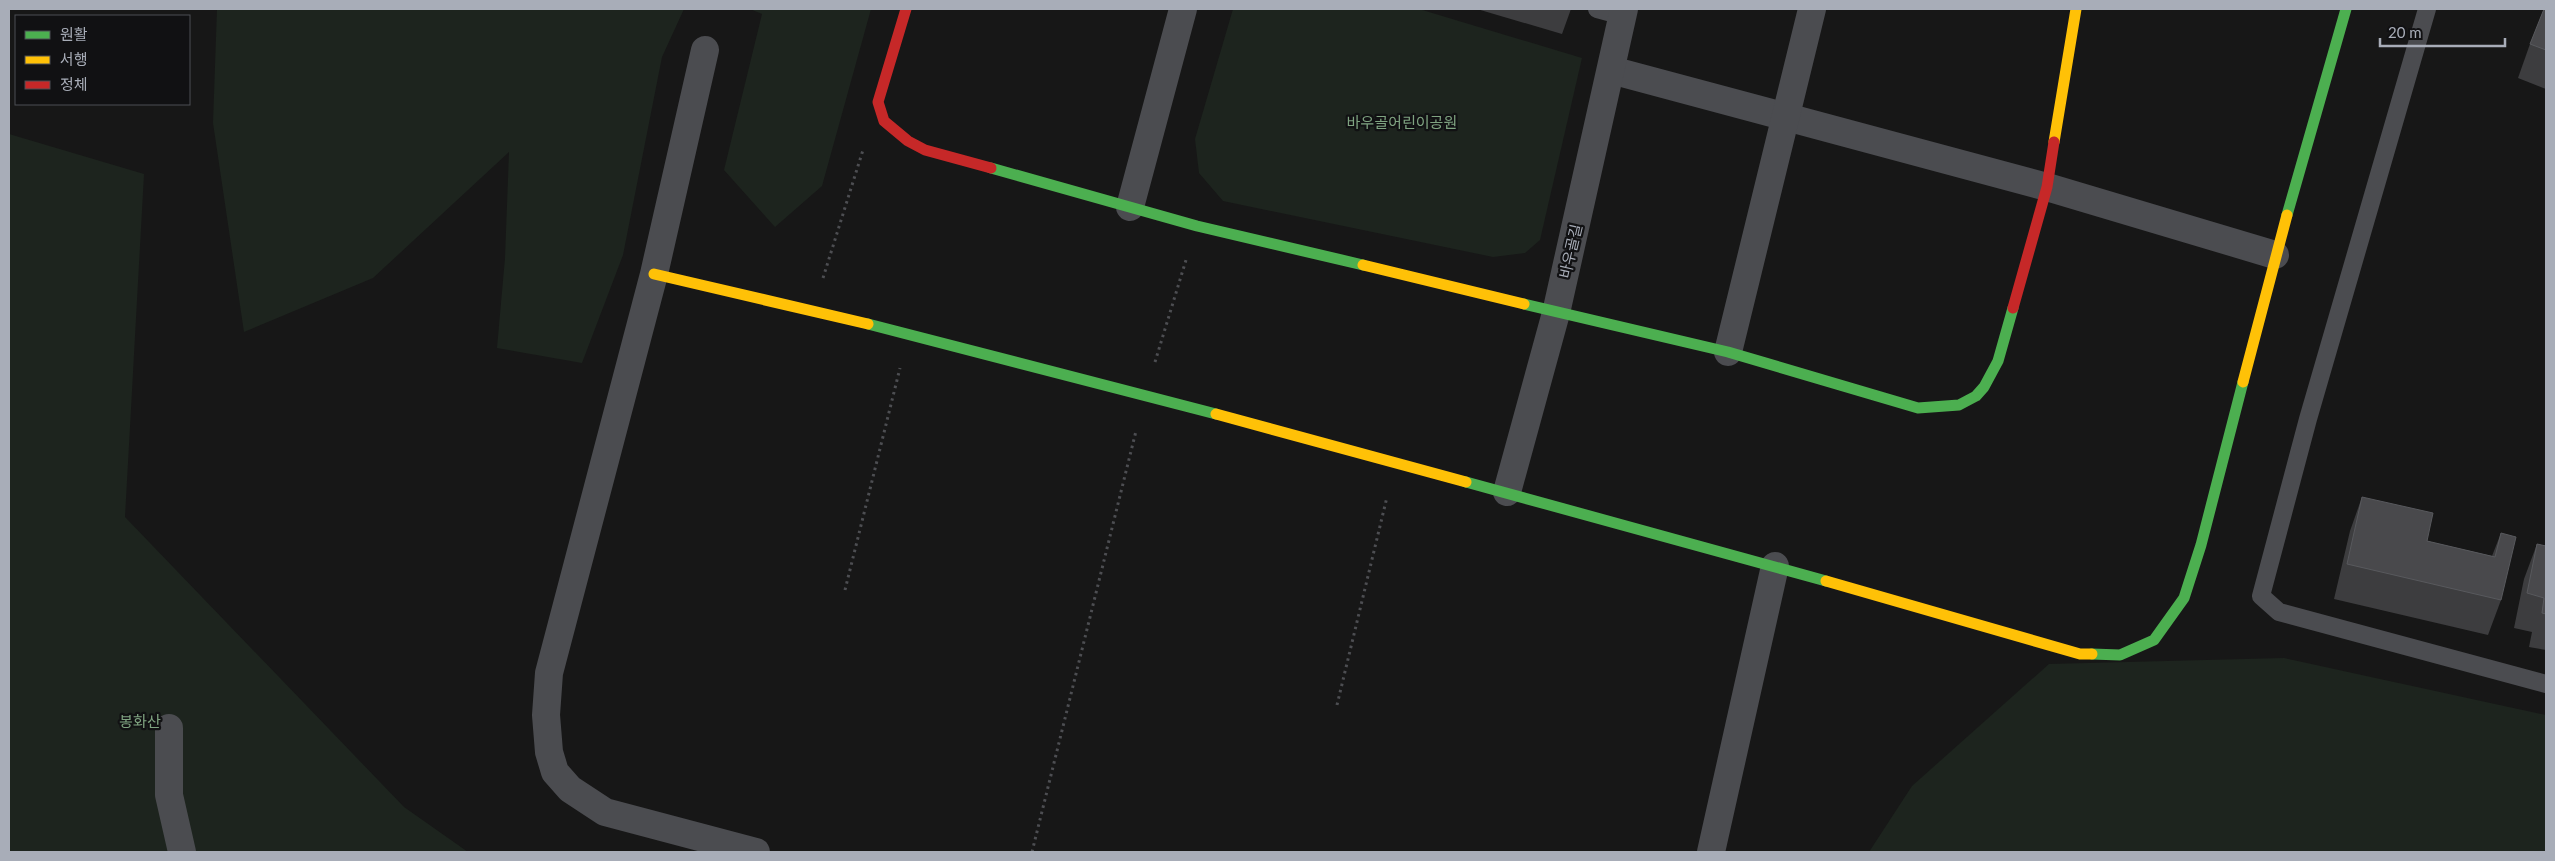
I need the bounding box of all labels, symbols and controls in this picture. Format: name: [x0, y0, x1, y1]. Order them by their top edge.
legend: [15, 15, 190, 105]
scale bar: [2380, 15, 2505, 47]
text: 20 m: [2388, 23, 2422, 41]
text: 원활: [60, 25, 88, 43]
text: 서행: [60, 50, 88, 68]
text: 정체: [60, 75, 88, 93]
park label: 바우골어린이공원: [1347, 113, 1457, 131]
street label: 바우골길: [1555, 222, 1585, 280]
park label: 봉화산: [119, 712, 161, 730]

